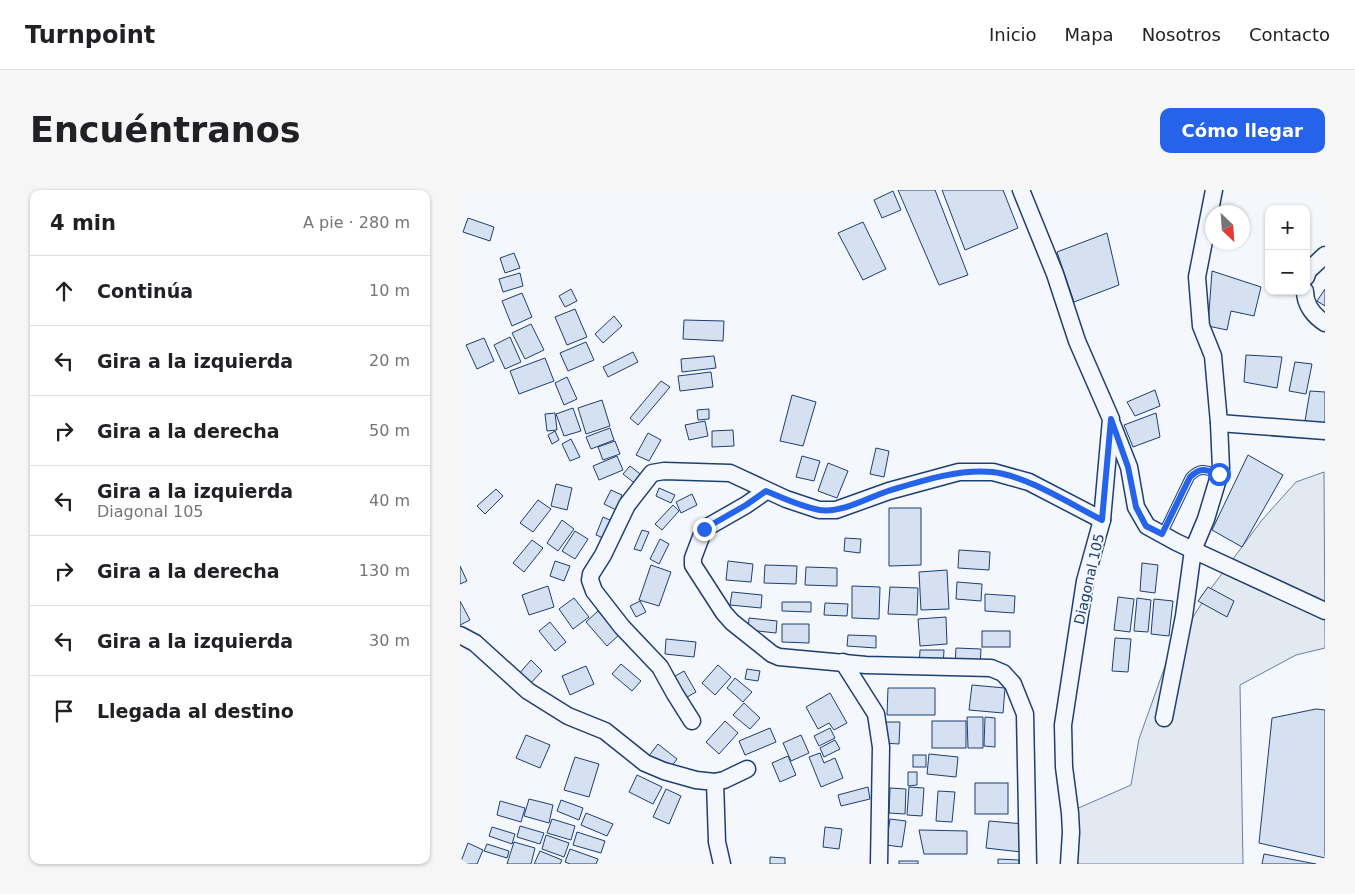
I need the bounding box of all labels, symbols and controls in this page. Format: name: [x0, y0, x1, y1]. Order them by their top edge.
text: Turnpoint: [25, 21, 155, 49]
text: Inicio: [989, 24, 1037, 45]
text: Mapa: [1065, 24, 1114, 45]
text: Nosotros: [1142, 24, 1221, 45]
text: Contacto: [1249, 24, 1330, 45]
button: Cómo llegar: [1160, 108, 1325, 153]
text: Encuéntranos: [30, 110, 301, 150]
north arrow: [1205, 205, 1250, 250]
map controls: [1265, 205, 1310, 295]
button: +: [1265, 205, 1310, 250]
text: 4 min: [50, 211, 116, 235]
text: A pie · 280 m: [303, 213, 410, 232]
button: −: [1265, 250, 1310, 295]
icon: ahead: [50, 277, 78, 305]
text: Continúa: [97, 280, 193, 302]
text: 10 m: [369, 281, 410, 300]
icon: left: [50, 347, 78, 375]
text: Gira a la izquierda: [97, 350, 293, 372]
text: 20 m: [369, 351, 410, 370]
icon: right: [50, 417, 78, 445]
text: Gira a la derecha: [97, 420, 280, 442]
text: 50 m: [369, 421, 410, 440]
route start: [1208, 463, 1231, 486]
text: Gira a la izquierda: [97, 480, 293, 502]
icon: left: [50, 487, 78, 515]
text: 40 m: [369, 491, 410, 510]
text: Diagonal 105: [97, 502, 204, 521]
route end: [693, 518, 716, 541]
street label: Diagonal 105: [1071, 532, 1107, 626]
icon: right: [50, 557, 78, 585]
text: Gira a la derecha: [97, 560, 280, 582]
text: 130 m: [359, 561, 410, 580]
icon: left: [50, 627, 78, 655]
text: Gira a la izquierda: [97, 630, 293, 652]
text: 30 m: [369, 631, 410, 650]
icon: arrive: [50, 697, 78, 725]
text: Llegada al destino: [97, 700, 294, 722]

